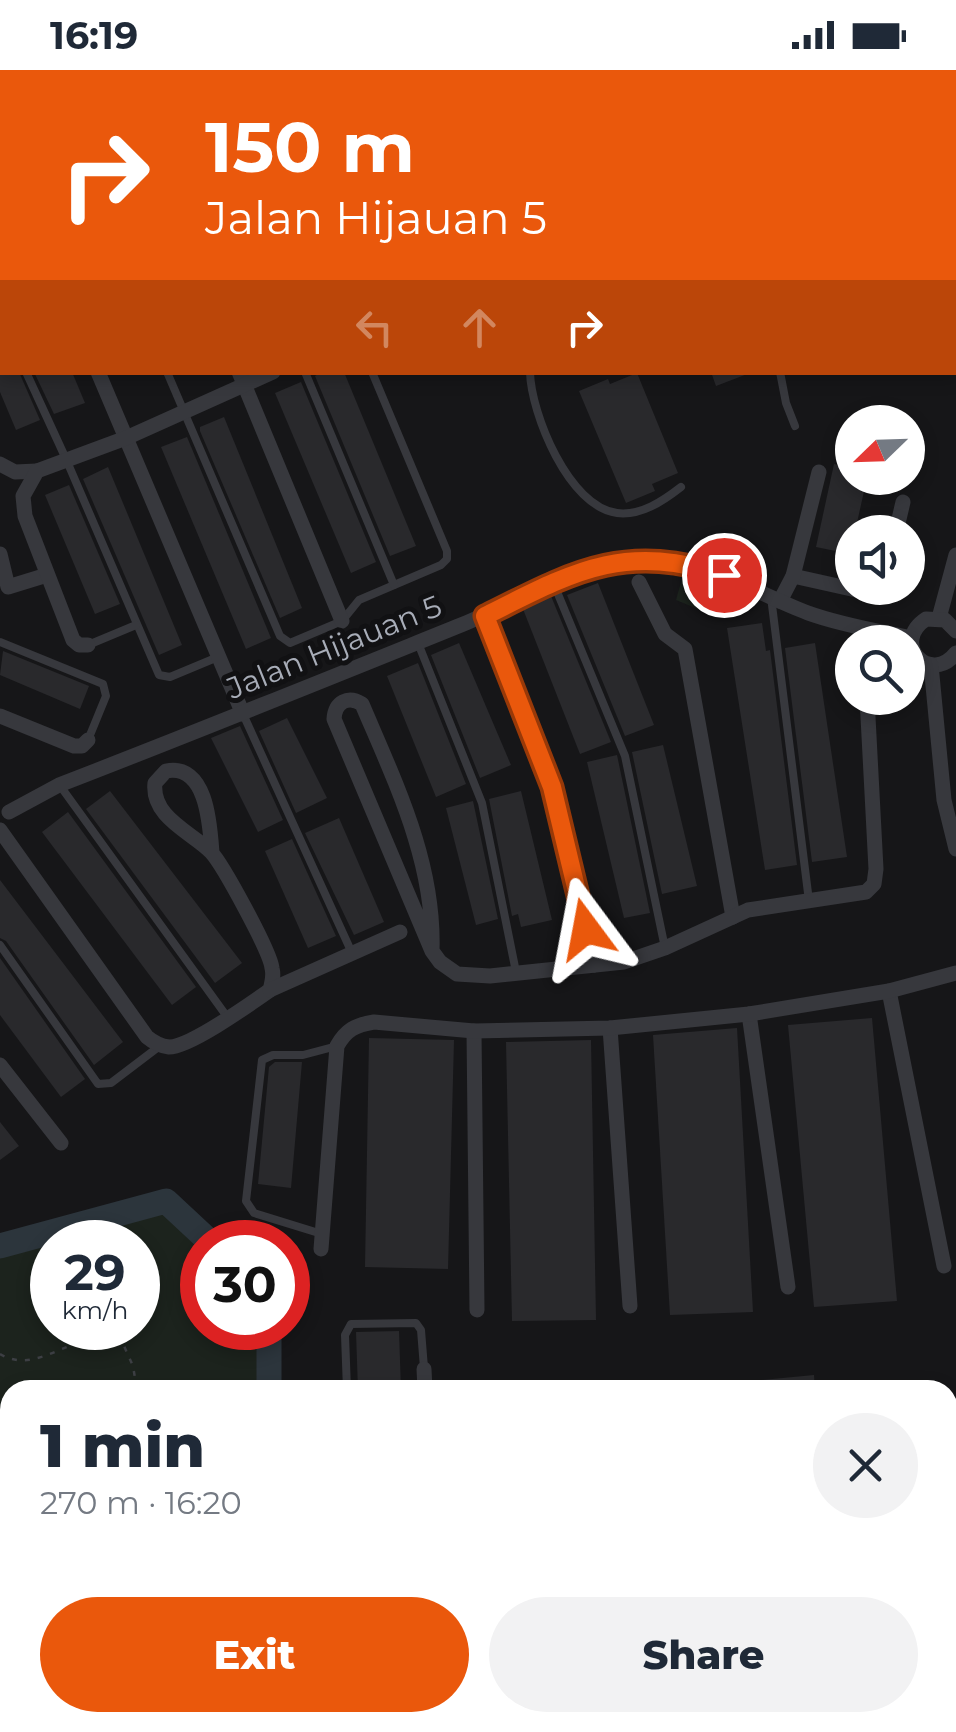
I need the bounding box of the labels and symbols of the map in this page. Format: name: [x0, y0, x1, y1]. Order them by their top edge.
north arrow: [835, 405, 925, 495]
pin: [682, 533, 767, 618]
street label: Jalan Hijauan 5: [220, 587, 447, 707]
position arrow: [534, 877, 638, 981]
speed limit sign: 30: [180, 1220, 310, 1350]

